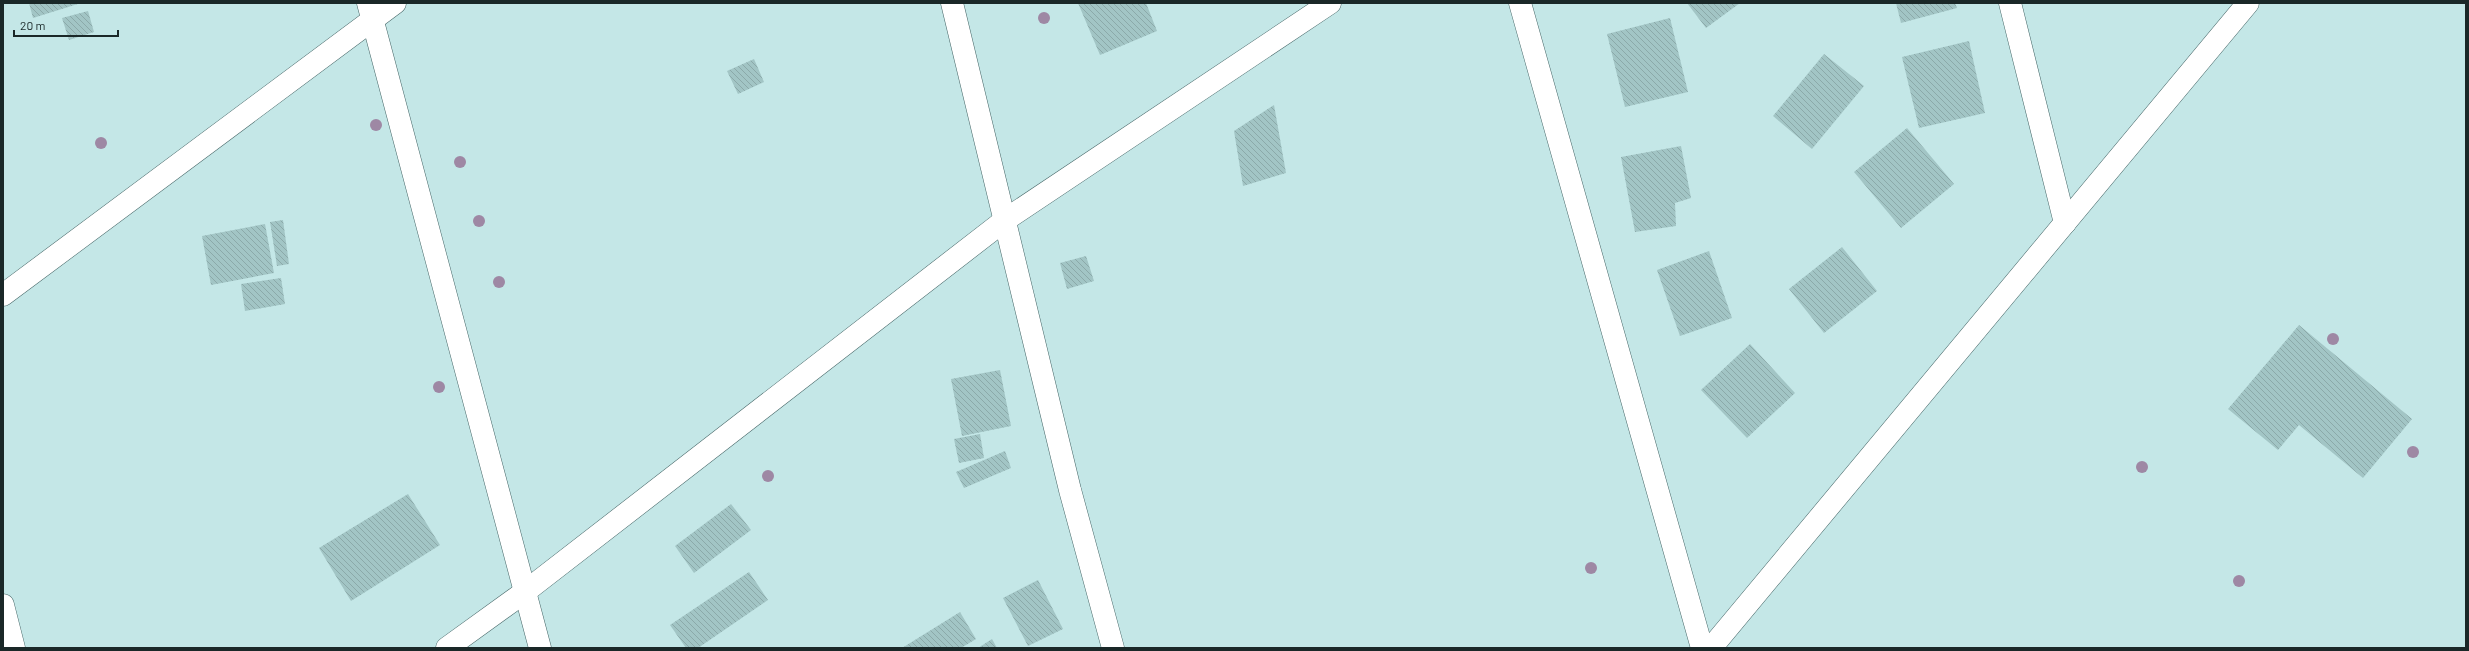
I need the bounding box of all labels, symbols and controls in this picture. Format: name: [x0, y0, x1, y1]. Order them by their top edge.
scale bar: [14, 12, 118, 38]
text: 20 m: [20, 18, 46, 32]

